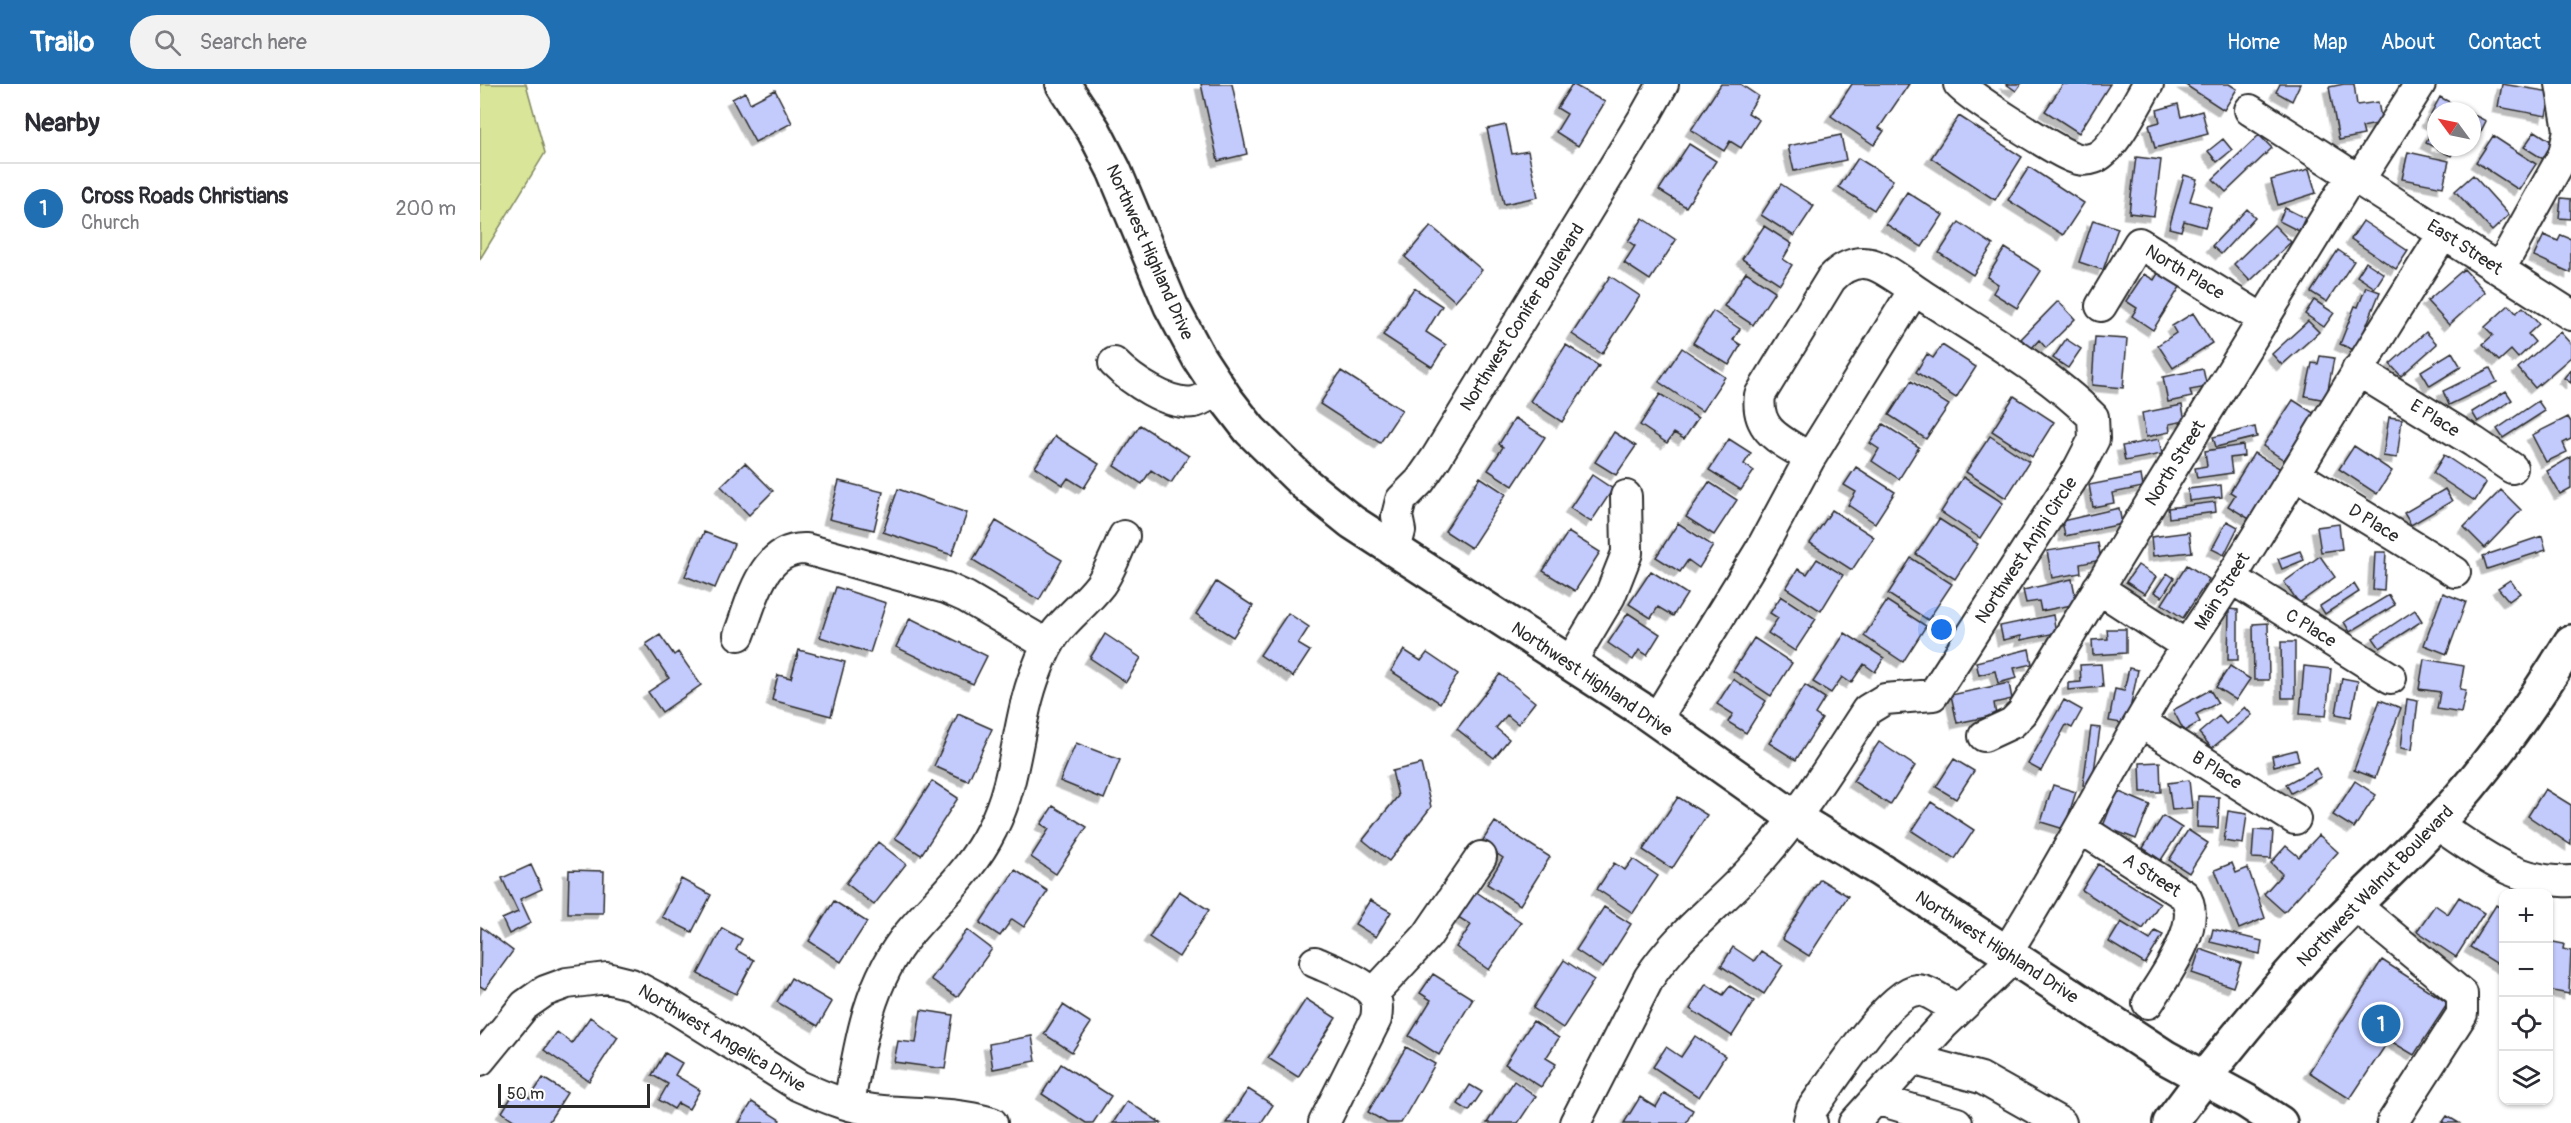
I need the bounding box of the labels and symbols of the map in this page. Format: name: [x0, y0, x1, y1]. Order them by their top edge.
north arrow: [2427, 102, 2481, 156]
street label: Northwest Highland Drive: [1100, 161, 1199, 344]
street label: East Street: [2422, 214, 2508, 281]
street label: Northwest Conifer Boulevard: [1455, 219, 1590, 415]
street label: North Place: [2141, 240, 2229, 305]
street label: E Place: [2406, 394, 2464, 443]
street label: North Street: [2140, 416, 2211, 510]
street label: Northwest Anjni Circle: [1970, 472, 2083, 628]
street label: D Place: [2344, 499, 2404, 548]
street label: Main Street: [2190, 548, 2256, 634]
street label: C Place: [2281, 604, 2341, 653]
your location: [1927, 615, 1956, 644]
street label: Northwest Highland Drive: [1507, 617, 1677, 742]
street label: B Place: [2187, 746, 2246, 795]
street label: Northwest Walnut Boulevard: [2292, 801, 2459, 972]
street label: A Street: [2118, 848, 2186, 903]
street label: Northwest Highland Drive: [1911, 886, 2083, 1009]
street label: Northwest Angelica Drive: [634, 979, 810, 1098]
pin: 1: [2362, 1002, 2400, 1046]
scale bar: [498, 1081, 650, 1108]

